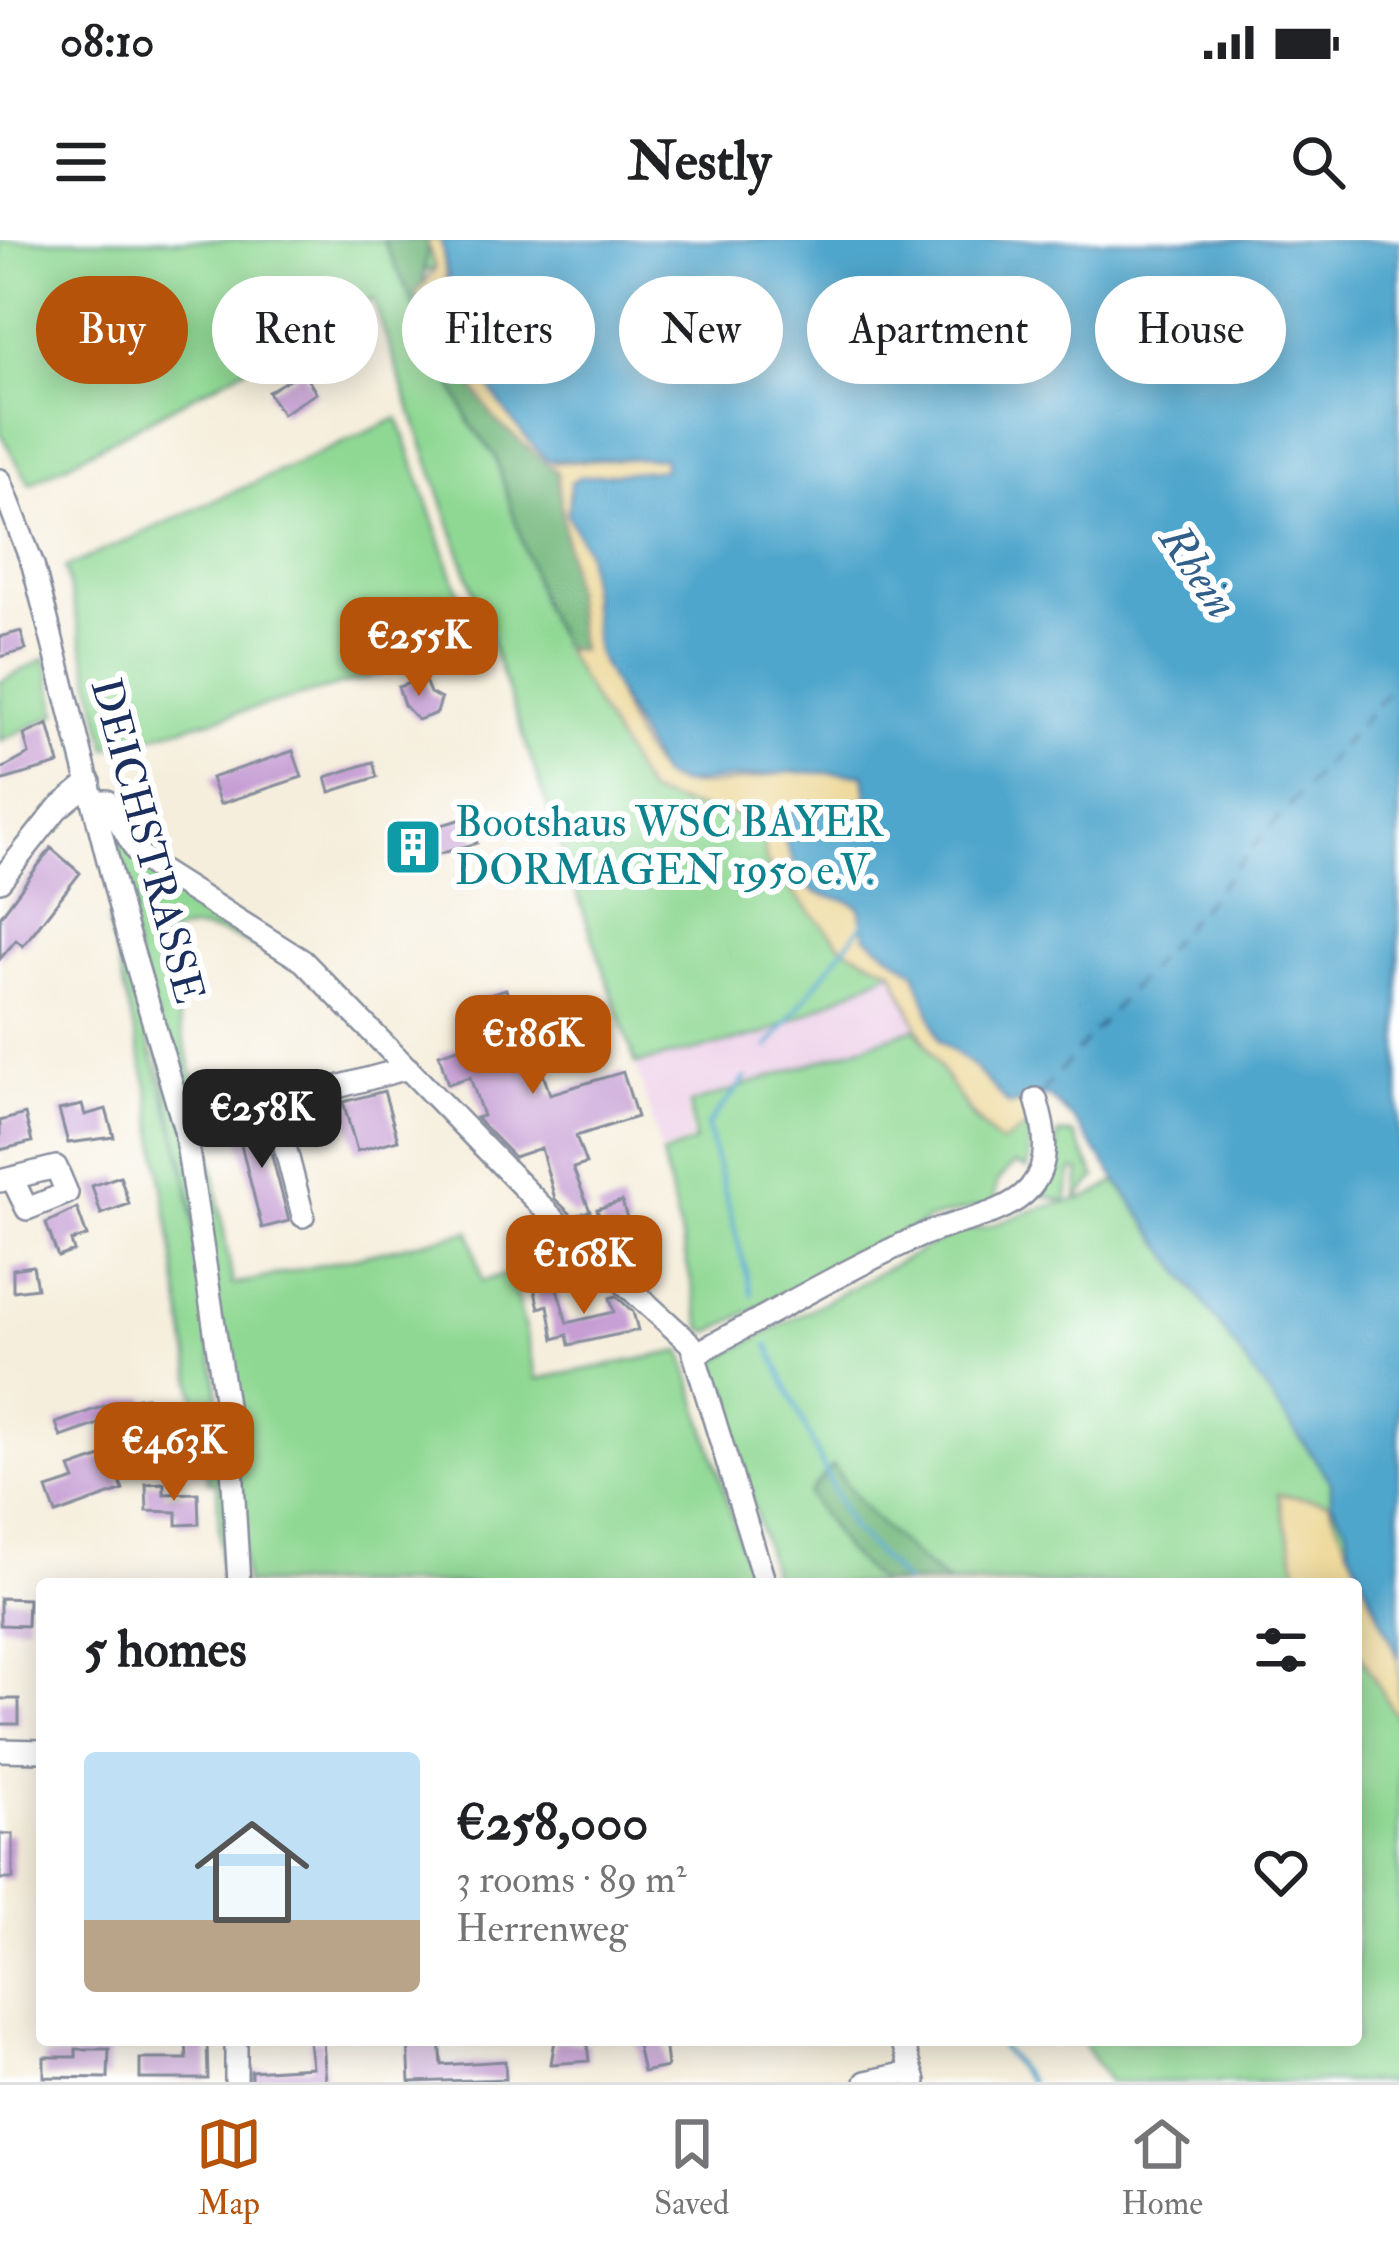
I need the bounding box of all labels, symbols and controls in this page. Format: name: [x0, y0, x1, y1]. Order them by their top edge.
text: 08:10: [60, 14, 154, 70]
text: Nestly: [628, 128, 771, 196]
icon: menu: [48, 129, 114, 195]
icon: search: [1285, 129, 1351, 195]
chip: Buy: [36, 276, 188, 384]
chip: Rent: [212, 276, 378, 384]
chip: Filters: [402, 276, 595, 384]
chip: New: [619, 276, 783, 384]
chip: Apartment: [807, 276, 1071, 384]
chip: House: [1095, 276, 1286, 384]
water label: Rhein: [1146, 514, 1249, 629]
pin: €255K: [335, 597, 503, 699]
text: €255K: [367, 611, 471, 660]
street label: DEICHSTRASSE: [79, 673, 215, 1009]
place label: Bootshaus WSC BAYER DORMAGEN 1950 e.V.: [455, 797, 884, 897]
building icon: Bootshaus WSC BAYER DORMAGEN 1950 e.V.: [382, 816, 444, 878]
pin: €186K: [449, 995, 617, 1097]
text: €186K: [482, 1009, 584, 1058]
pin: €258K: [178, 1069, 346, 1171]
text: €258K: [209, 1083, 315, 1132]
pin: €168K: [500, 1215, 668, 1317]
text: €168K: [533, 1229, 635, 1278]
pin: €463K: [90, 1402, 258, 1504]
text: €463K: [121, 1416, 227, 1465]
icon: filters: [1248, 1617, 1314, 1683]
text: 5 homes: [84, 1618, 247, 1682]
text: €258,000: [456, 1791, 648, 1855]
icon: home: [180, 1800, 324, 1944]
icon: heart: [1248, 1839, 1314, 1905]
text: 3 rooms · 89 m²: [456, 1855, 687, 1904]
text: Herrenweg: [456, 1904, 628, 1953]
tab: Map: [196, 2111, 262, 2224]
tab: Saved: [654, 2111, 729, 2224]
tab: Home: [1121, 2111, 1203, 2224]

